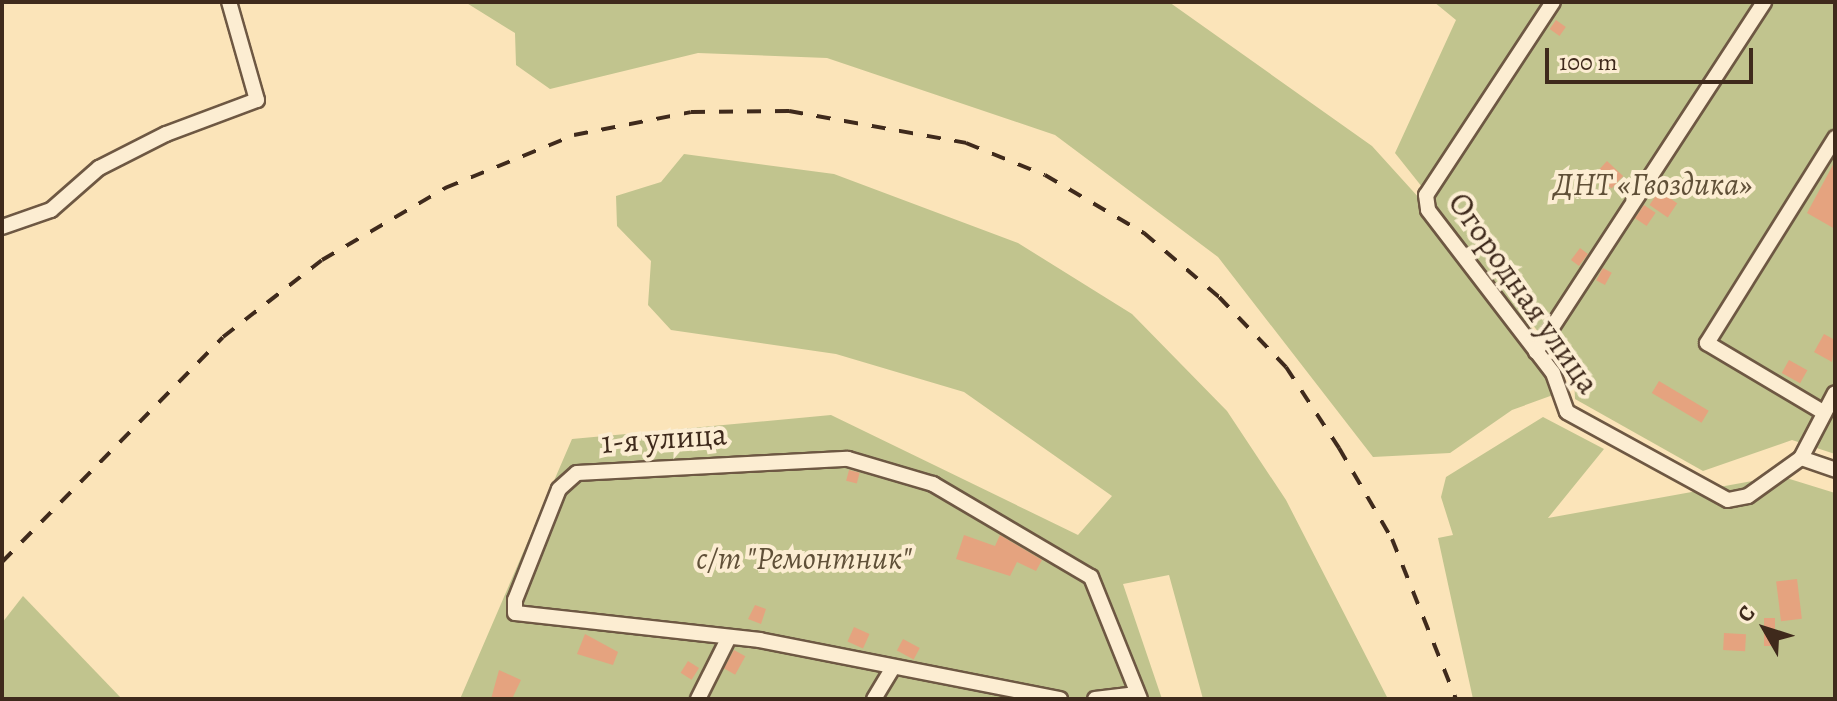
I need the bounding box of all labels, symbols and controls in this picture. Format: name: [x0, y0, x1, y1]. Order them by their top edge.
scale bar: [1549, 32, 1757, 82]
text: 100 m: [1559, 46, 1618, 78]
park label: ДНТ «Гвоздика»: [1554, 165, 1752, 203]
street label: Огородная улица: [1440, 185, 1608, 401]
street label: 1-я улица: [600, 414, 728, 462]
park label: с/т "Ремонтник": [696, 539, 912, 577]
north arrow: [1725, 589, 1805, 669]
text: С: [1730, 599, 1762, 629]

